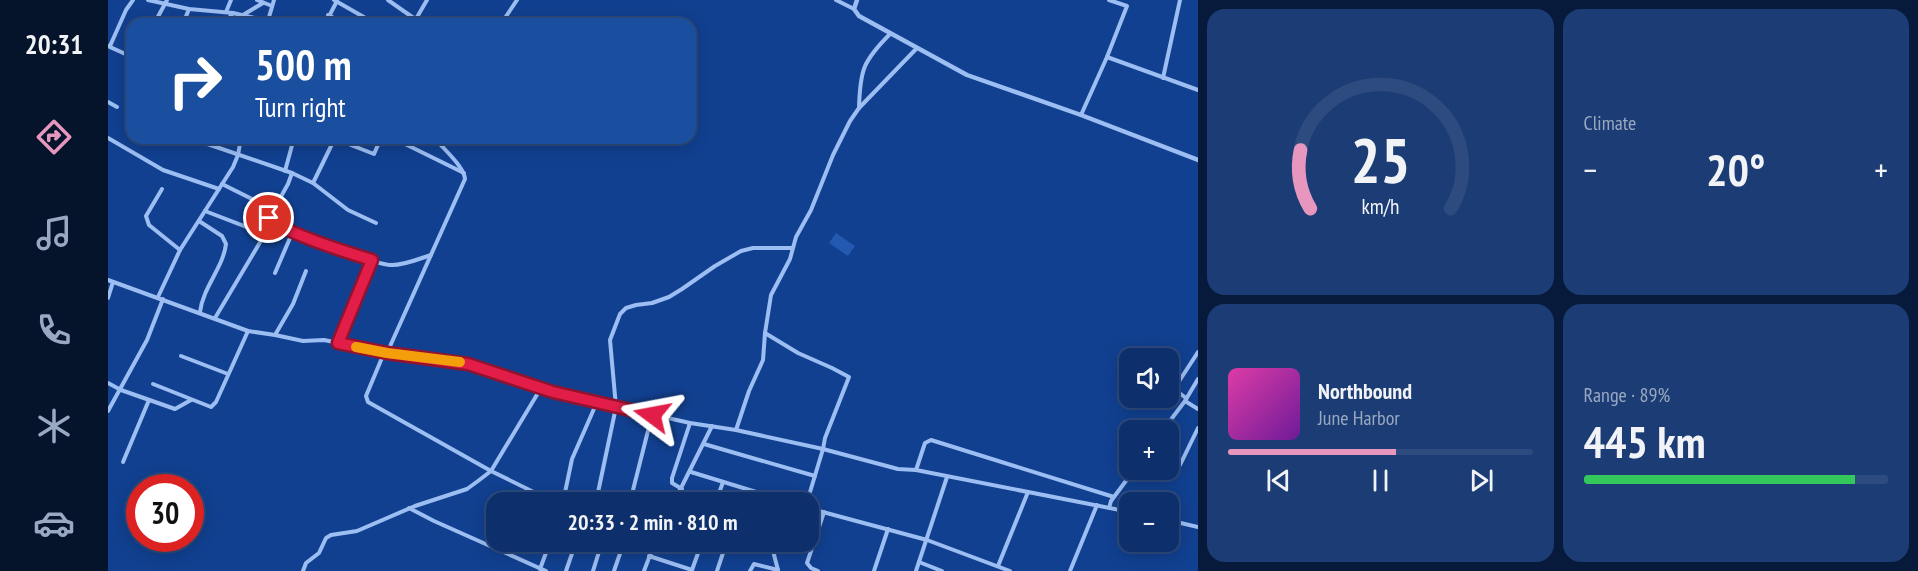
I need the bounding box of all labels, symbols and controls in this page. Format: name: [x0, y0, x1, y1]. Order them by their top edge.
text: 20:31: [25, 27, 83, 61]
text: 500 m: [255, 37, 352, 92]
icon: right: [156, 42, 234, 120]
text: Turn right: [255, 90, 346, 124]
text: Climate: [1584, 110, 1636, 136]
icon: directions: [33, 116, 75, 158]
text: 25: [1350, 119, 1410, 200]
text: 20°: [1706, 140, 1765, 198]
text: −: [1584, 148, 1597, 191]
text: +: [1874, 148, 1888, 191]
pin: [243, 192, 294, 243]
text: km/h: [1361, 192, 1399, 220]
icon: arrive: [252, 201, 285, 234]
icon: music: [33, 212, 75, 254]
icon: phone: [33, 309, 75, 351]
map controls: [1119, 348, 1179, 552]
button: sound: [1119, 348, 1179, 408]
text: Northbound: [1318, 377, 1412, 405]
text: Range · 89%: [1584, 382, 1670, 408]
position arrow: [620, 383, 684, 447]
icon: climate: [33, 405, 75, 447]
text: June Harbor: [1318, 405, 1400, 431]
text: 445 km: [1584, 412, 1706, 470]
button: +: [1119, 420, 1179, 480]
icon: previous: [1262, 464, 1295, 497]
icon: pause: [1364, 464, 1397, 497]
icon: next: [1465, 464, 1498, 497]
speed limit sign: 30: [126, 474, 204, 552]
button: −: [1119, 492, 1179, 552]
icon: car: [33, 502, 75, 544]
text: 20:33 · 2 min · 810 m: [567, 508, 738, 536]

